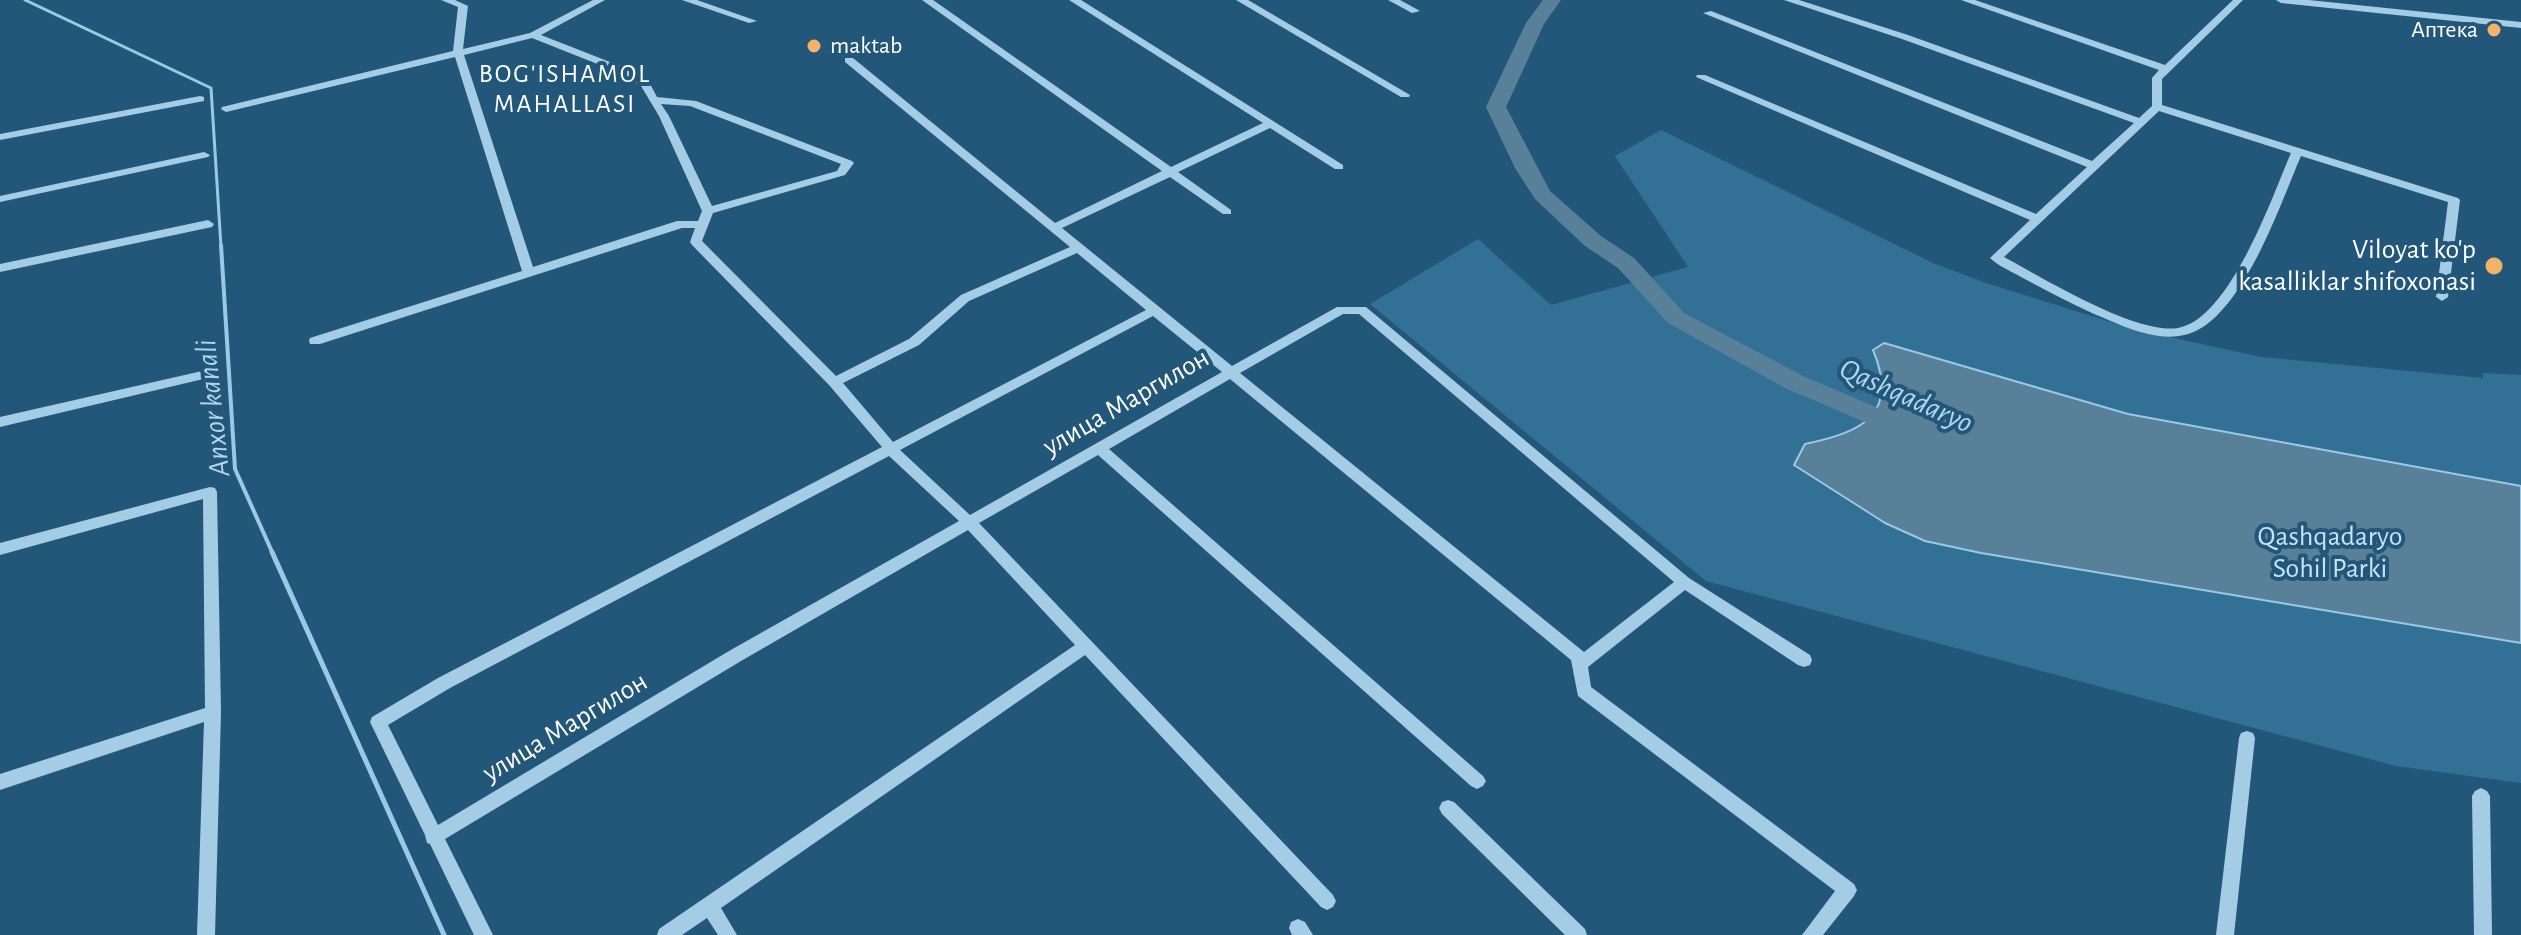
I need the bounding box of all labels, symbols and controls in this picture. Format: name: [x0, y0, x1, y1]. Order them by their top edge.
place label: Аптека: [2411, 16, 2478, 44]
marker: Аптека: [2485, 21, 2503, 39]
place label: maktab: [830, 32, 902, 60]
marker: maktab: [805, 37, 823, 55]
district label: BOG'ISHAMOL MAHALLASI: [479, 58, 651, 120]
place label: Viloyat ko'p kasalliklar shifoxonasi: [2238, 233, 2476, 299]
marker: Viloyat ko'p kasalliklar shifoxonasi: [2483, 255, 2505, 277]
water label: Anxor kanali: [188, 338, 238, 478]
street label: улица Маргилон: [1037, 341, 1215, 463]
water label: Qashqadaryo: [1834, 351, 1978, 441]
park label: Qashqadaryo Sohil Parki: [2258, 520, 2402, 586]
street label: улица Маргилон: [476, 665, 654, 789]

